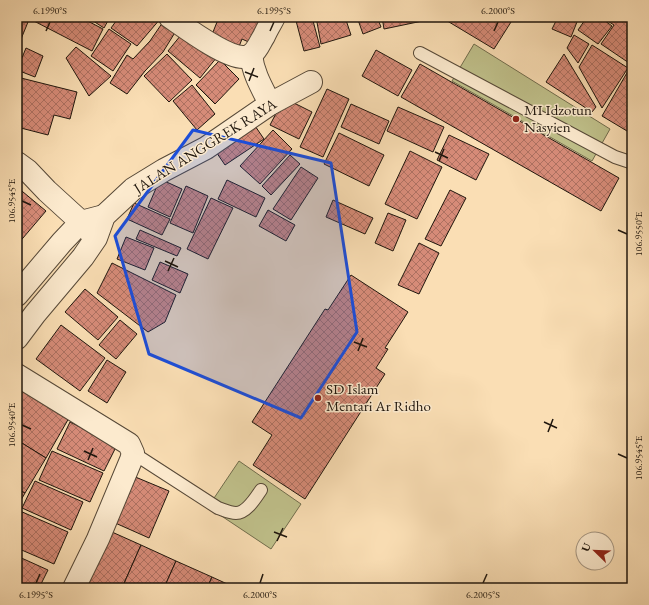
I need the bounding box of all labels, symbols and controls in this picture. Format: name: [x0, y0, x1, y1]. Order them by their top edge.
text: 6.1990°S: [33, 4, 67, 17]
text: 6.1995°S: [257, 4, 291, 17]
text: 6.2000°S: [481, 4, 515, 17]
street label: JALAN ANGGREK RAYA: [128, 94, 280, 198]
place label: MI Idzotun Nasyien: [524, 100, 592, 136]
marker: MI Idzotun Nasyien: [511, 114, 521, 124]
text: 106.9545°E: [5, 178, 18, 223]
text: 106.9550°E: [632, 211, 645, 256]
place label: SD Islam Mentari Ar Ridho: [326, 379, 431, 415]
marker: SD Islam Mentari Ar Ridho: [313, 393, 323, 403]
text: 106.9540°E: [5, 402, 18, 447]
text: 106.9545°E: [632, 435, 645, 480]
north arrow: [575, 531, 615, 571]
text: U: [578, 540, 594, 554]
text: 6.1995°S: [19, 588, 53, 601]
text: 6.2000°S: [243, 588, 277, 601]
text: 6.2005°S: [466, 588, 500, 601]

